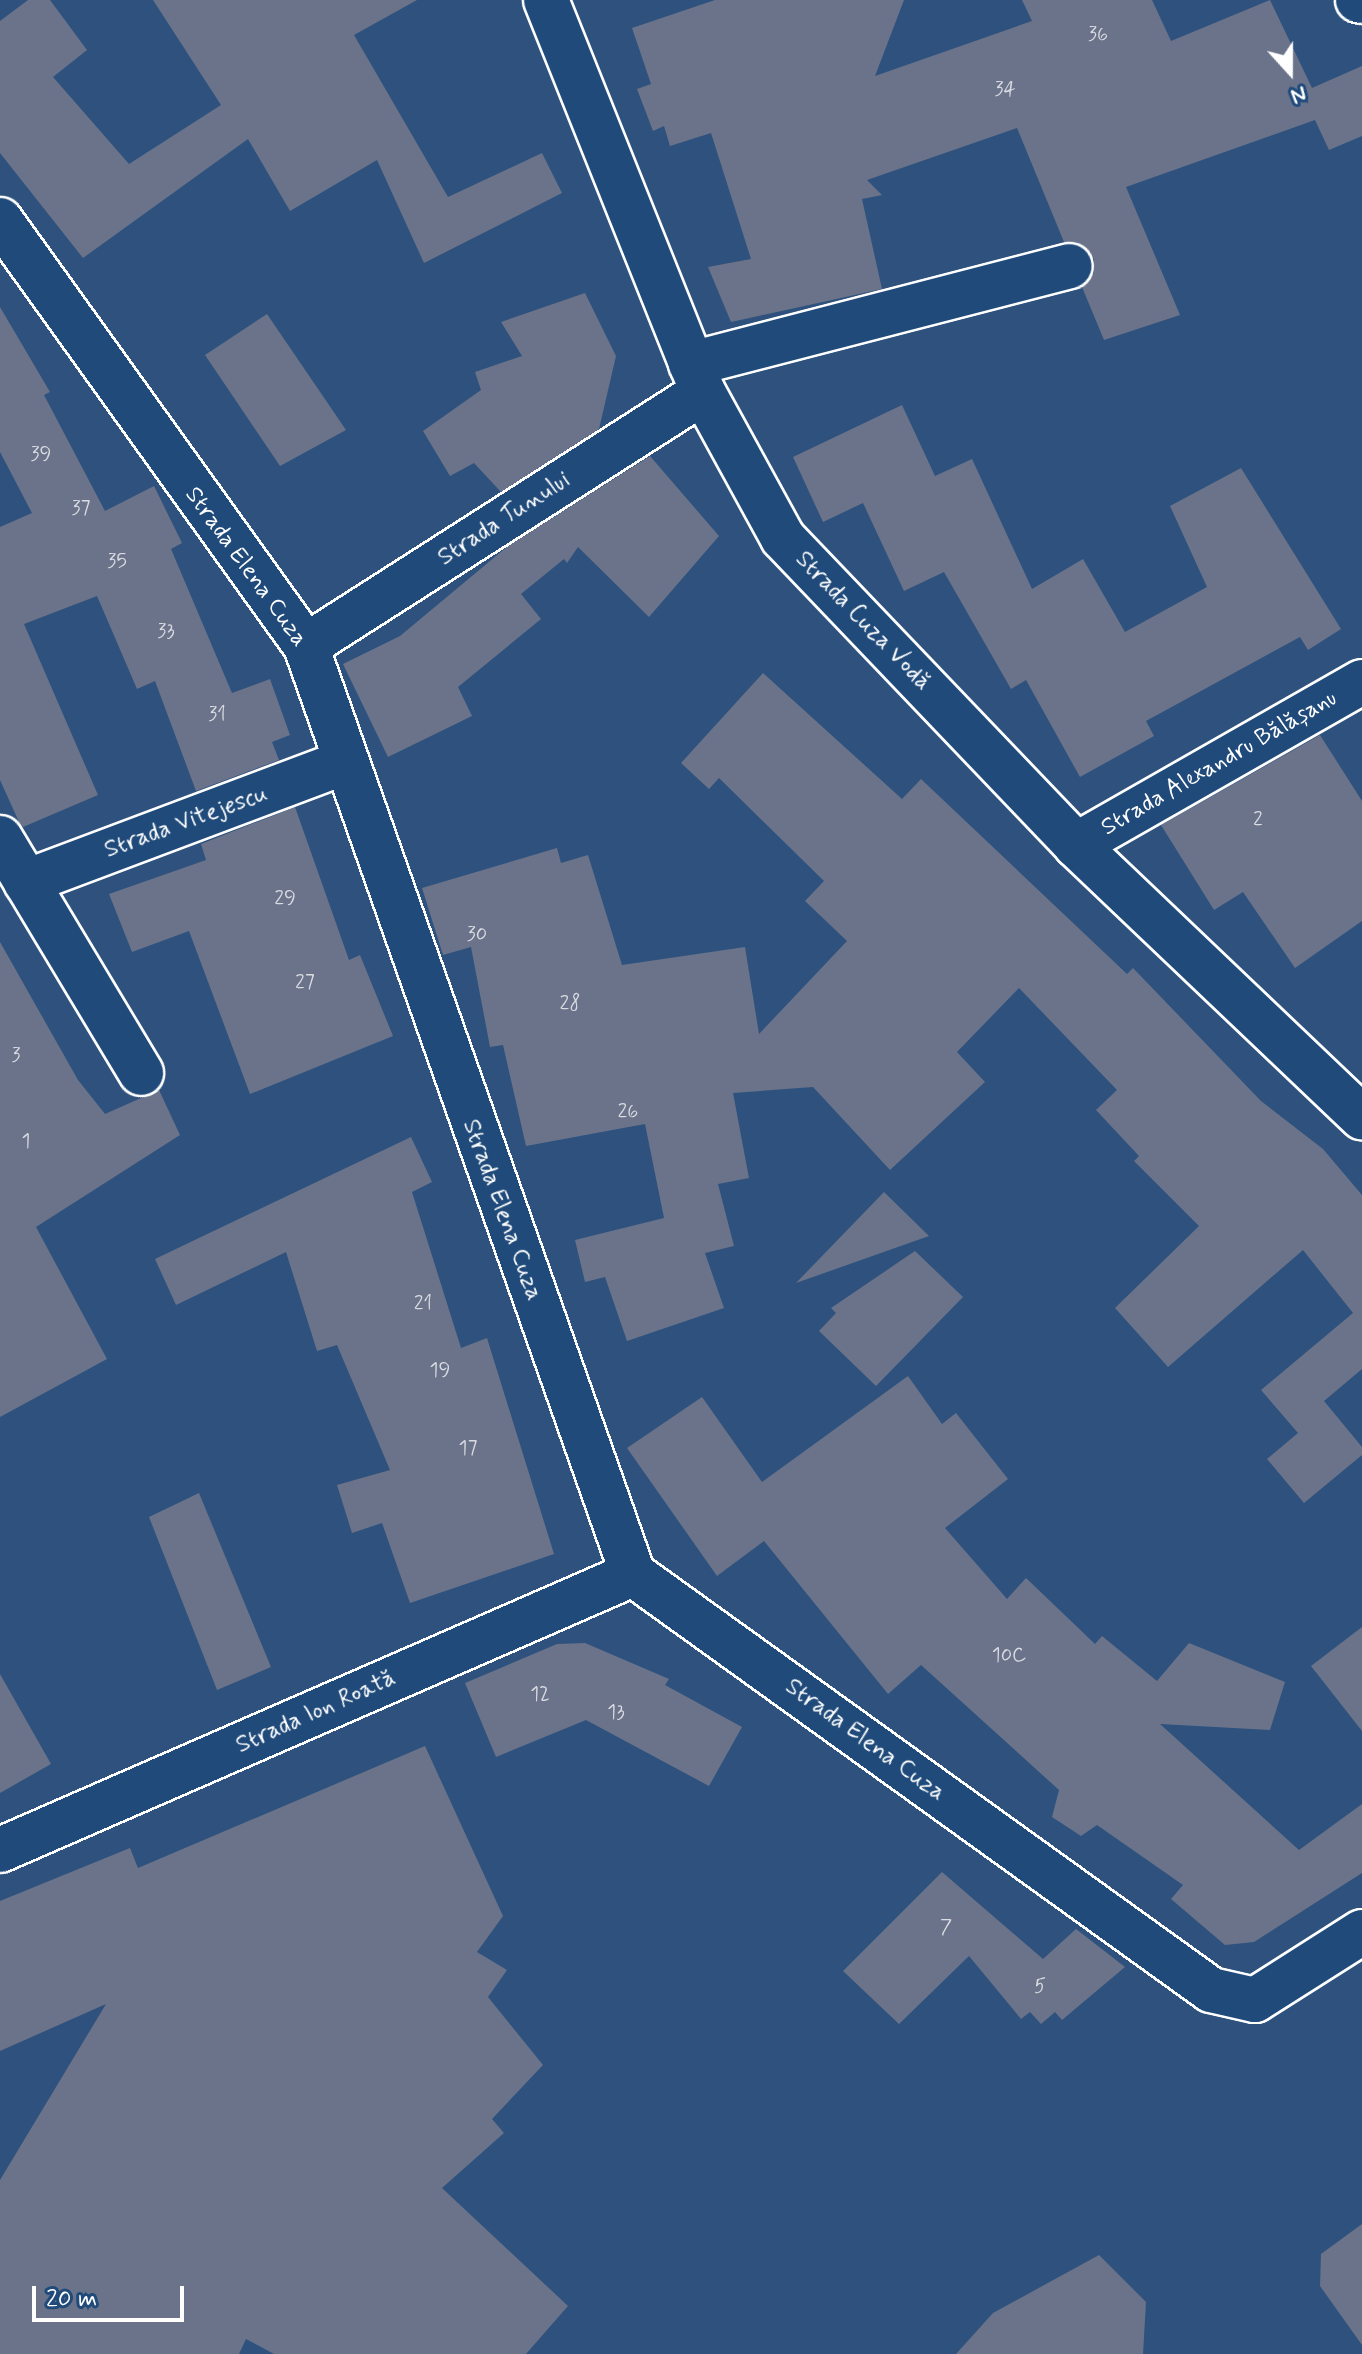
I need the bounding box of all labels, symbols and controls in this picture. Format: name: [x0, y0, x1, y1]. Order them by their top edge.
house number: 36: [1088, 22, 1108, 46]
north arrow: [1250, 32, 1330, 112]
house number: 34: [994, 77, 1016, 101]
text: N: [1287, 79, 1310, 110]
house number: 39: [31, 442, 51, 466]
street label: Strada Tunului: [436, 468, 572, 570]
street label: Strada Elena Cuza: [178, 481, 314, 653]
house number: 37: [71, 496, 91, 520]
street label: Strada Cuza Vodă: [789, 545, 937, 697]
house number: 35: [107, 549, 127, 573]
house number: 33: [157, 619, 175, 643]
street label: Strada Alexandru Bălășanu: [1096, 684, 1342, 842]
house number: 31: [208, 702, 226, 726]
street label: Strada Vitejescu: [103, 780, 269, 864]
house number: 2: [1253, 807, 1263, 831]
house number: 29: [274, 886, 296, 910]
house number: 30: [467, 922, 487, 946]
house number: 27: [295, 970, 315, 994]
house number: 28: [560, 991, 580, 1015]
house number: 3: [11, 1043, 21, 1067]
house number: 26: [618, 1099, 638, 1123]
street label: Strada Elena Cuza: [455, 1114, 549, 1306]
house number: 1: [22, 1129, 30, 1153]
house number: 21: [414, 1291, 432, 1315]
house number: 19: [430, 1358, 450, 1382]
house number: 17: [459, 1436, 477, 1460]
house number: 10C: [992, 1643, 1026, 1667]
street label: Strada Ion Roată: [231, 1664, 401, 1760]
street label: Strada Elena Cuza: [779, 1672, 951, 1808]
house number: 12: [530, 1682, 550, 1706]
house number: 13: [607, 1700, 625, 1724]
house number: 7: [940, 1915, 952, 1939]
house number: 5: [1034, 1974, 1046, 1998]
scale bar: [36, 2270, 188, 2320]
text: 20 m: [46, 2284, 97, 2315]

